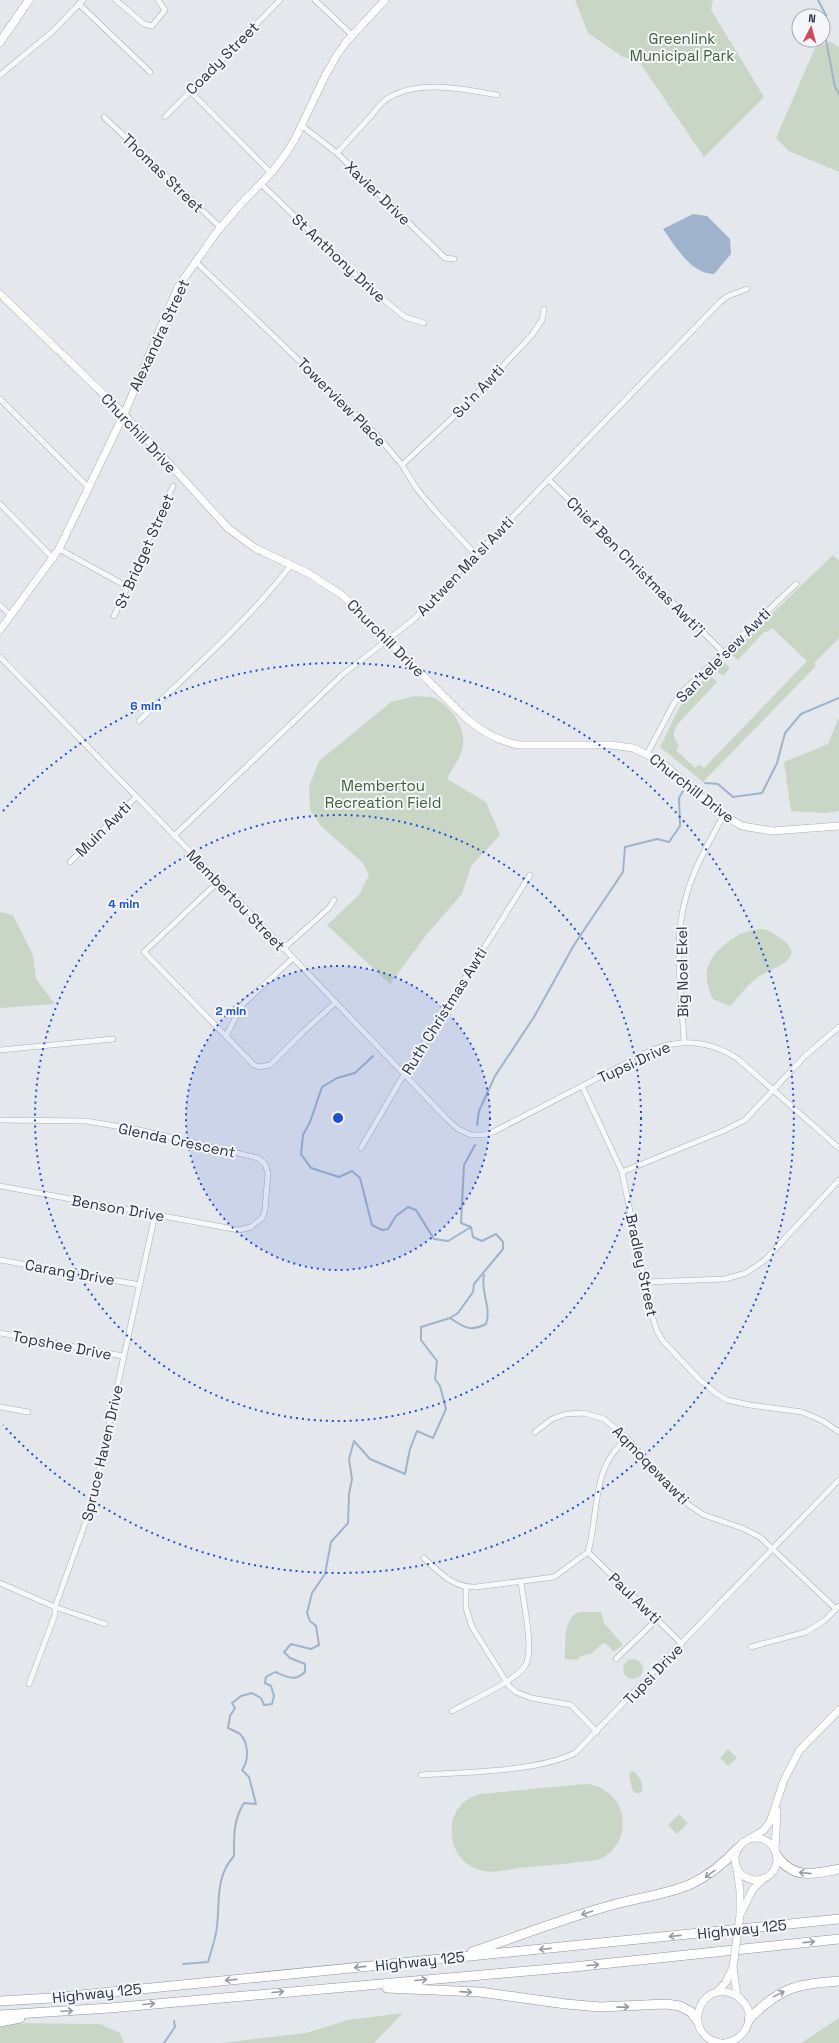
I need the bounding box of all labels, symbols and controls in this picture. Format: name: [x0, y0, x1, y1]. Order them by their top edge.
north arrow: [791, 8, 831, 48]
text: N: [808, 11, 816, 25]
street label: Coady Street: [181, 17, 263, 99]
park label: Greenlink Municipal Park: [630, 29, 734, 65]
street label: Thomas Street: [118, 129, 208, 217]
street label: Xavier Drive: [341, 157, 415, 229]
street label: St Anthony Drive: [288, 210, 390, 306]
street label: Alexandra Street: [125, 276, 193, 394]
street label: Towerview Place: [294, 354, 391, 451]
street label: Su'n Awti: [448, 360, 508, 422]
street label: Churchill Drive: [97, 389, 181, 477]
street label: St Bridget Street: [110, 491, 178, 611]
street label: Chief Ben Christmas Awti'j: [563, 493, 709, 639]
street label: Autwen Ma'sl Awti: [413, 512, 517, 620]
street label: Churchill Drive: [343, 595, 429, 681]
street label: San'tele'sew Awti: [672, 604, 774, 706]
text: 6 min: [130, 698, 162, 714]
street label: Churchill Drive: [646, 749, 738, 827]
park label: Membertou Recreation Field: [325, 776, 441, 812]
street label: Muin Awti: [71, 797, 135, 861]
street label: Membertou Street: [183, 845, 289, 955]
text: 4 min: [108, 896, 140, 912]
street label: Big Noel Ekel: [672, 926, 692, 1018]
street label: Ruth Christmas Awti: [397, 944, 491, 1078]
text: 2 min: [215, 1003, 247, 1019]
street label: Tupsi Drive: [595, 1037, 673, 1087]
centre of rings: [331, 1111, 345, 1125]
street label: Glenda Crescent: [117, 1118, 237, 1162]
street label: Benson Drive: [70, 1190, 166, 1226]
street label: Bradley Street: [622, 1212, 662, 1318]
street label: Carang Drive: [24, 1255, 117, 1289]
street label: Topshee Drive: [11, 1326, 113, 1364]
street label: Spruce Haven Drive: [77, 1383, 127, 1523]
street label: Aqmoqewawti: [609, 1421, 693, 1509]
street label: Paul Awti: [605, 1568, 665, 1628]
street label: Tupsi Drive: [619, 1639, 687, 1709]
one-way arrow: [799, 1869, 812, 1877]
one-way arrow: [705, 1870, 716, 1878]
one-way arrow: [580, 1910, 593, 1917]
street label: Highway 125: [696, 1915, 788, 1943]
one-way arrow: [669, 1932, 682, 1939]
one-way arrow: [802, 1938, 815, 1946]
one-way arrow: [539, 1945, 552, 1952]
street label: Highway 125: [374, 1947, 466, 1975]
one-way arrow: [586, 1961, 599, 1968]
one-way arrow: [354, 1963, 367, 1971]
one-way arrow: [225, 1976, 238, 1984]
one-way arrow: [414, 1976, 427, 1983]
street label: Highway 125: [51, 1979, 143, 2007]
one-way arrow: [459, 1988, 472, 1995]
one-way arrow: [271, 1989, 284, 1996]
one-way arrow: [772, 1990, 784, 1997]
one-way arrow: [142, 2001, 155, 2008]
one-way arrow: [616, 2003, 629, 2010]
one-way arrow: [60, 2007, 73, 2014]

